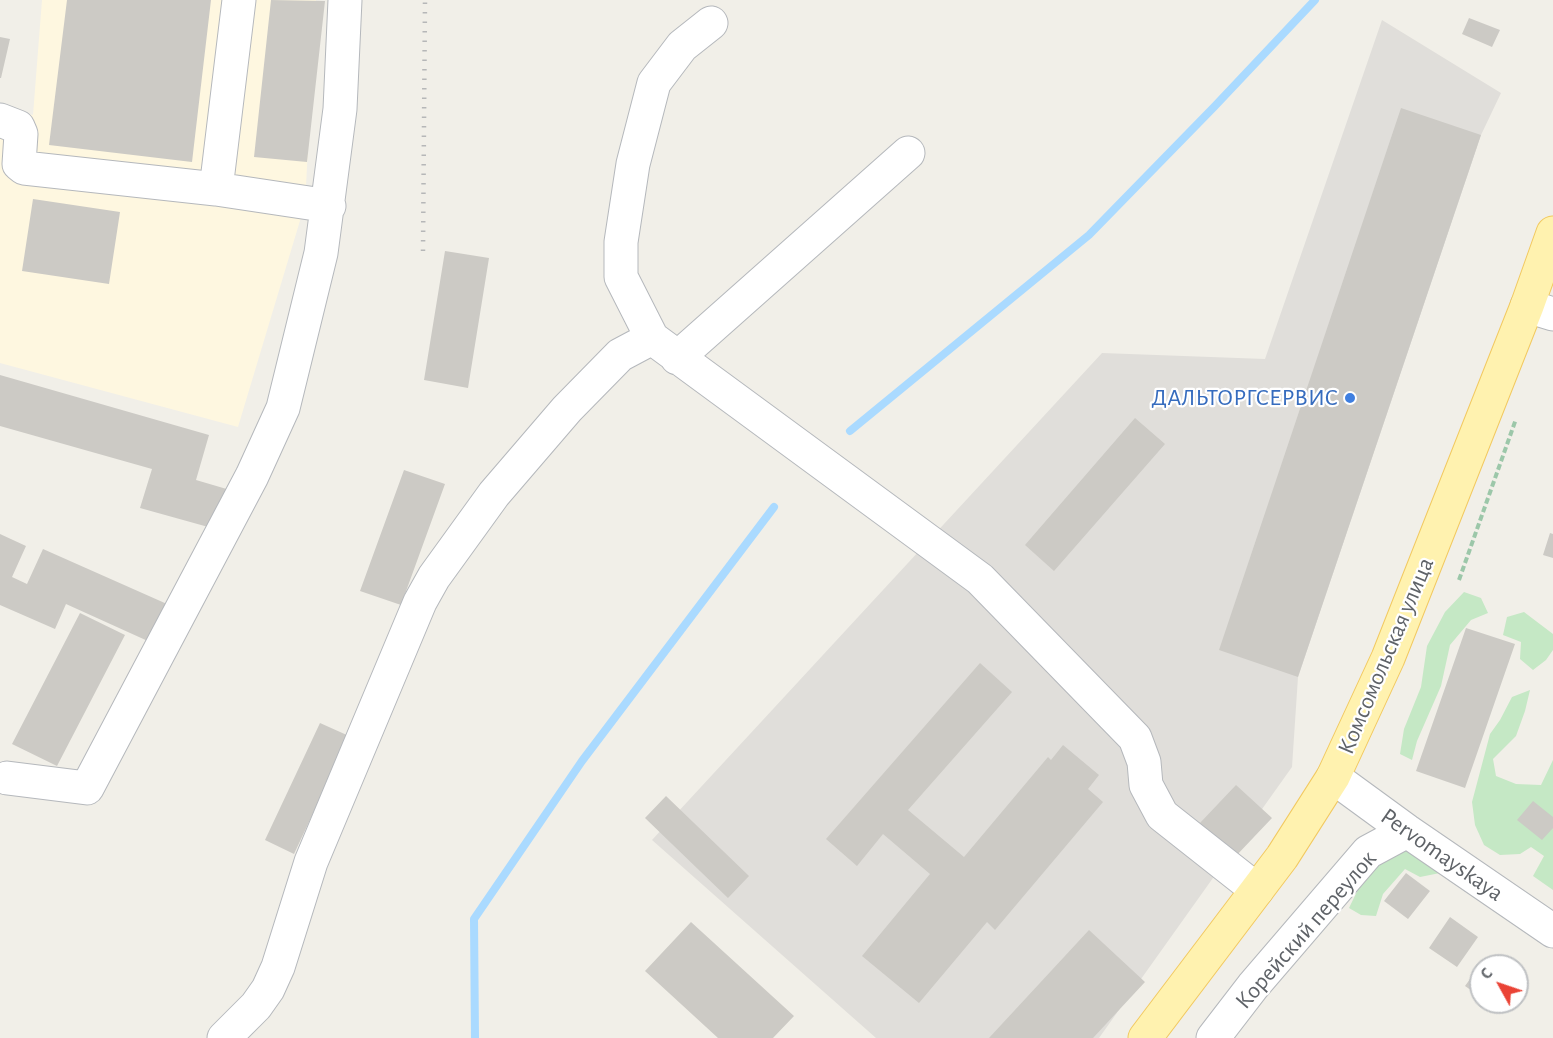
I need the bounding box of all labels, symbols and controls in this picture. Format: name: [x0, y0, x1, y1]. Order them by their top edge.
place label: ДАЛЬТОРГСЕРВИС: [1152, 384, 1338, 412]
marker: ДАЛЬТОРГСЕРВИС: [1343, 391, 1357, 405]
street label: Комсомольская улица: [1332, 553, 1440, 759]
street label: Pervomayskaya: [1375, 802, 1509, 908]
street label: Корейский переулок: [1229, 845, 1383, 1015]
north arrow: [1469, 954, 1529, 1014]
text: С: [1478, 965, 1496, 982]

